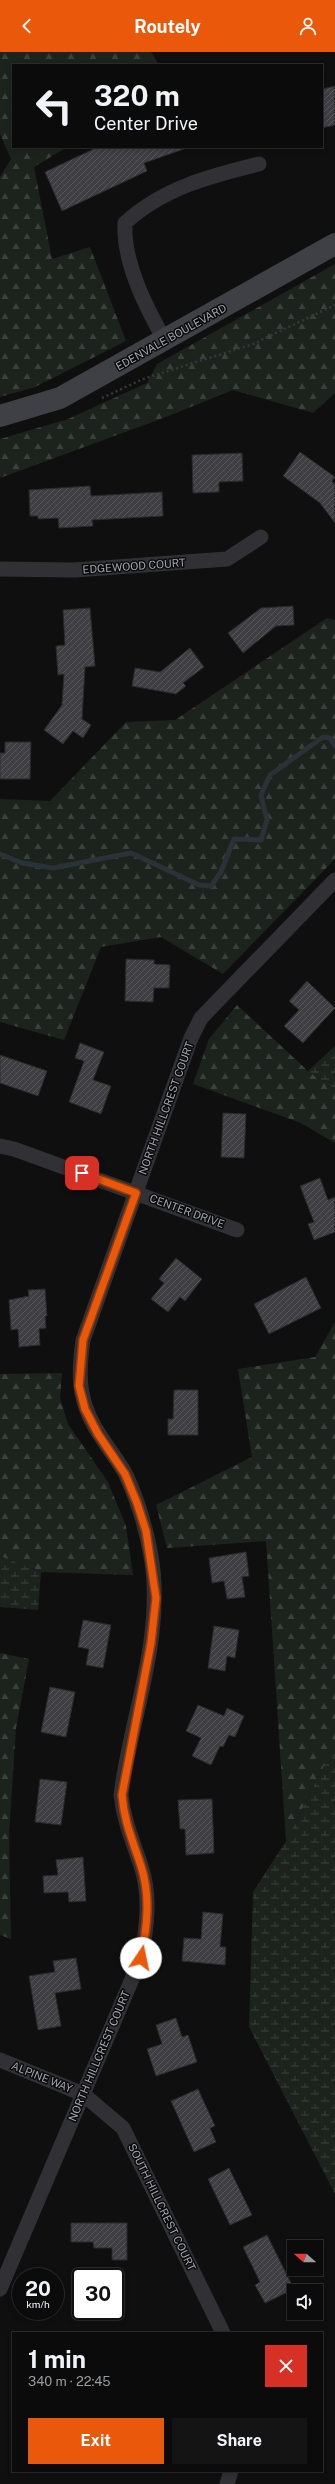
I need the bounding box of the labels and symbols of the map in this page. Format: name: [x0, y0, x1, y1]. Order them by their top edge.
street label: EDENVALE BOULEVARD: [114, 301, 229, 372]
street label: EDGEWOOD COURT: [82, 556, 186, 576]
street label: NORTH HILLCREST COURT: [136, 1039, 196, 1176]
pin: [65, 1156, 99, 1190]
street label: CENTER DRIVE: [148, 1192, 226, 1230]
position arrow: [120, 1937, 162, 1979]
street label: NORTH HILLCREST COURT: [66, 1988, 132, 2123]
street label: ALPINE WAY: [10, 2059, 75, 2095]
street label: SOUTH HILLCREST COURT: [126, 2142, 198, 2273]
north arrow: [287, 2240, 323, 2276]
speed limit sign: 30: [72, 2268, 124, 2320]

